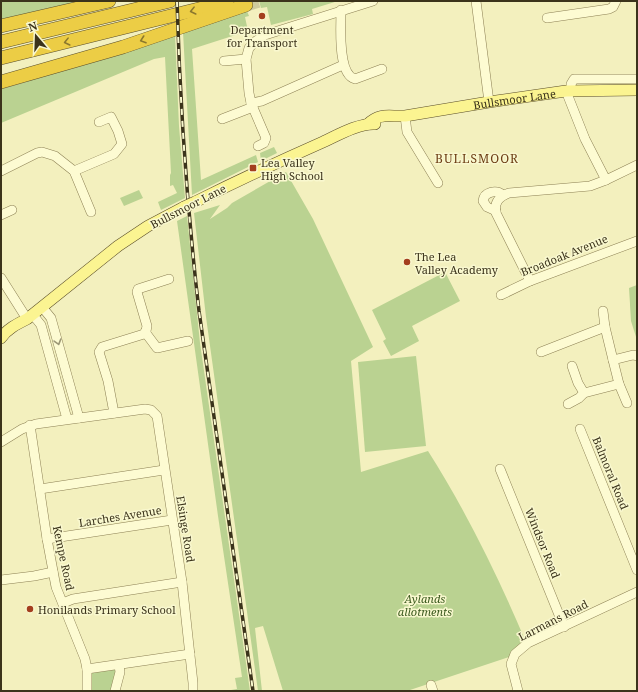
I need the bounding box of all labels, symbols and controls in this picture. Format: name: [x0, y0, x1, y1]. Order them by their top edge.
one-way arrow: [190, 6, 197, 15]
marker: Department for Transport: [257, 11, 267, 21]
north arrow: [16, 16, 56, 56]
text: N: [26, 17, 39, 35]
place label: Department for Transport: [227, 22, 297, 50]
one-way arrow: [139, 35, 146, 44]
one-way arrow: [64, 37, 71, 46]
street label: Bullsmoor Lane: [472, 85, 557, 112]
district label: BULLSMOOR: [435, 150, 519, 167]
place label: Lea Valley High School: [261, 155, 324, 183]
marker: Lea Valley High School: [248, 163, 258, 173]
street label: Bullsmoor Lane: [148, 180, 229, 232]
street label: Broadoak Avenue: [518, 231, 610, 279]
place label: The Lea Valley Academy: [415, 249, 499, 277]
marker: The Lea Valley Academy: [402, 257, 412, 267]
one-way arrow: [53, 338, 62, 345]
street label: Balmoral Road: [590, 434, 633, 512]
street label: Elsinge Road: [173, 495, 199, 564]
street label: Larches Avenue: [78, 502, 163, 530]
street label: Windsor Road: [522, 506, 564, 581]
street label: Kempe Road: [50, 524, 78, 592]
park label: Aylands allotments: [398, 591, 452, 619]
street label: Larmans Road: [516, 596, 591, 644]
place label: Honilands Primary School: [38, 602, 176, 617]
marker: Honilands Primary School: [25, 604, 35, 614]

